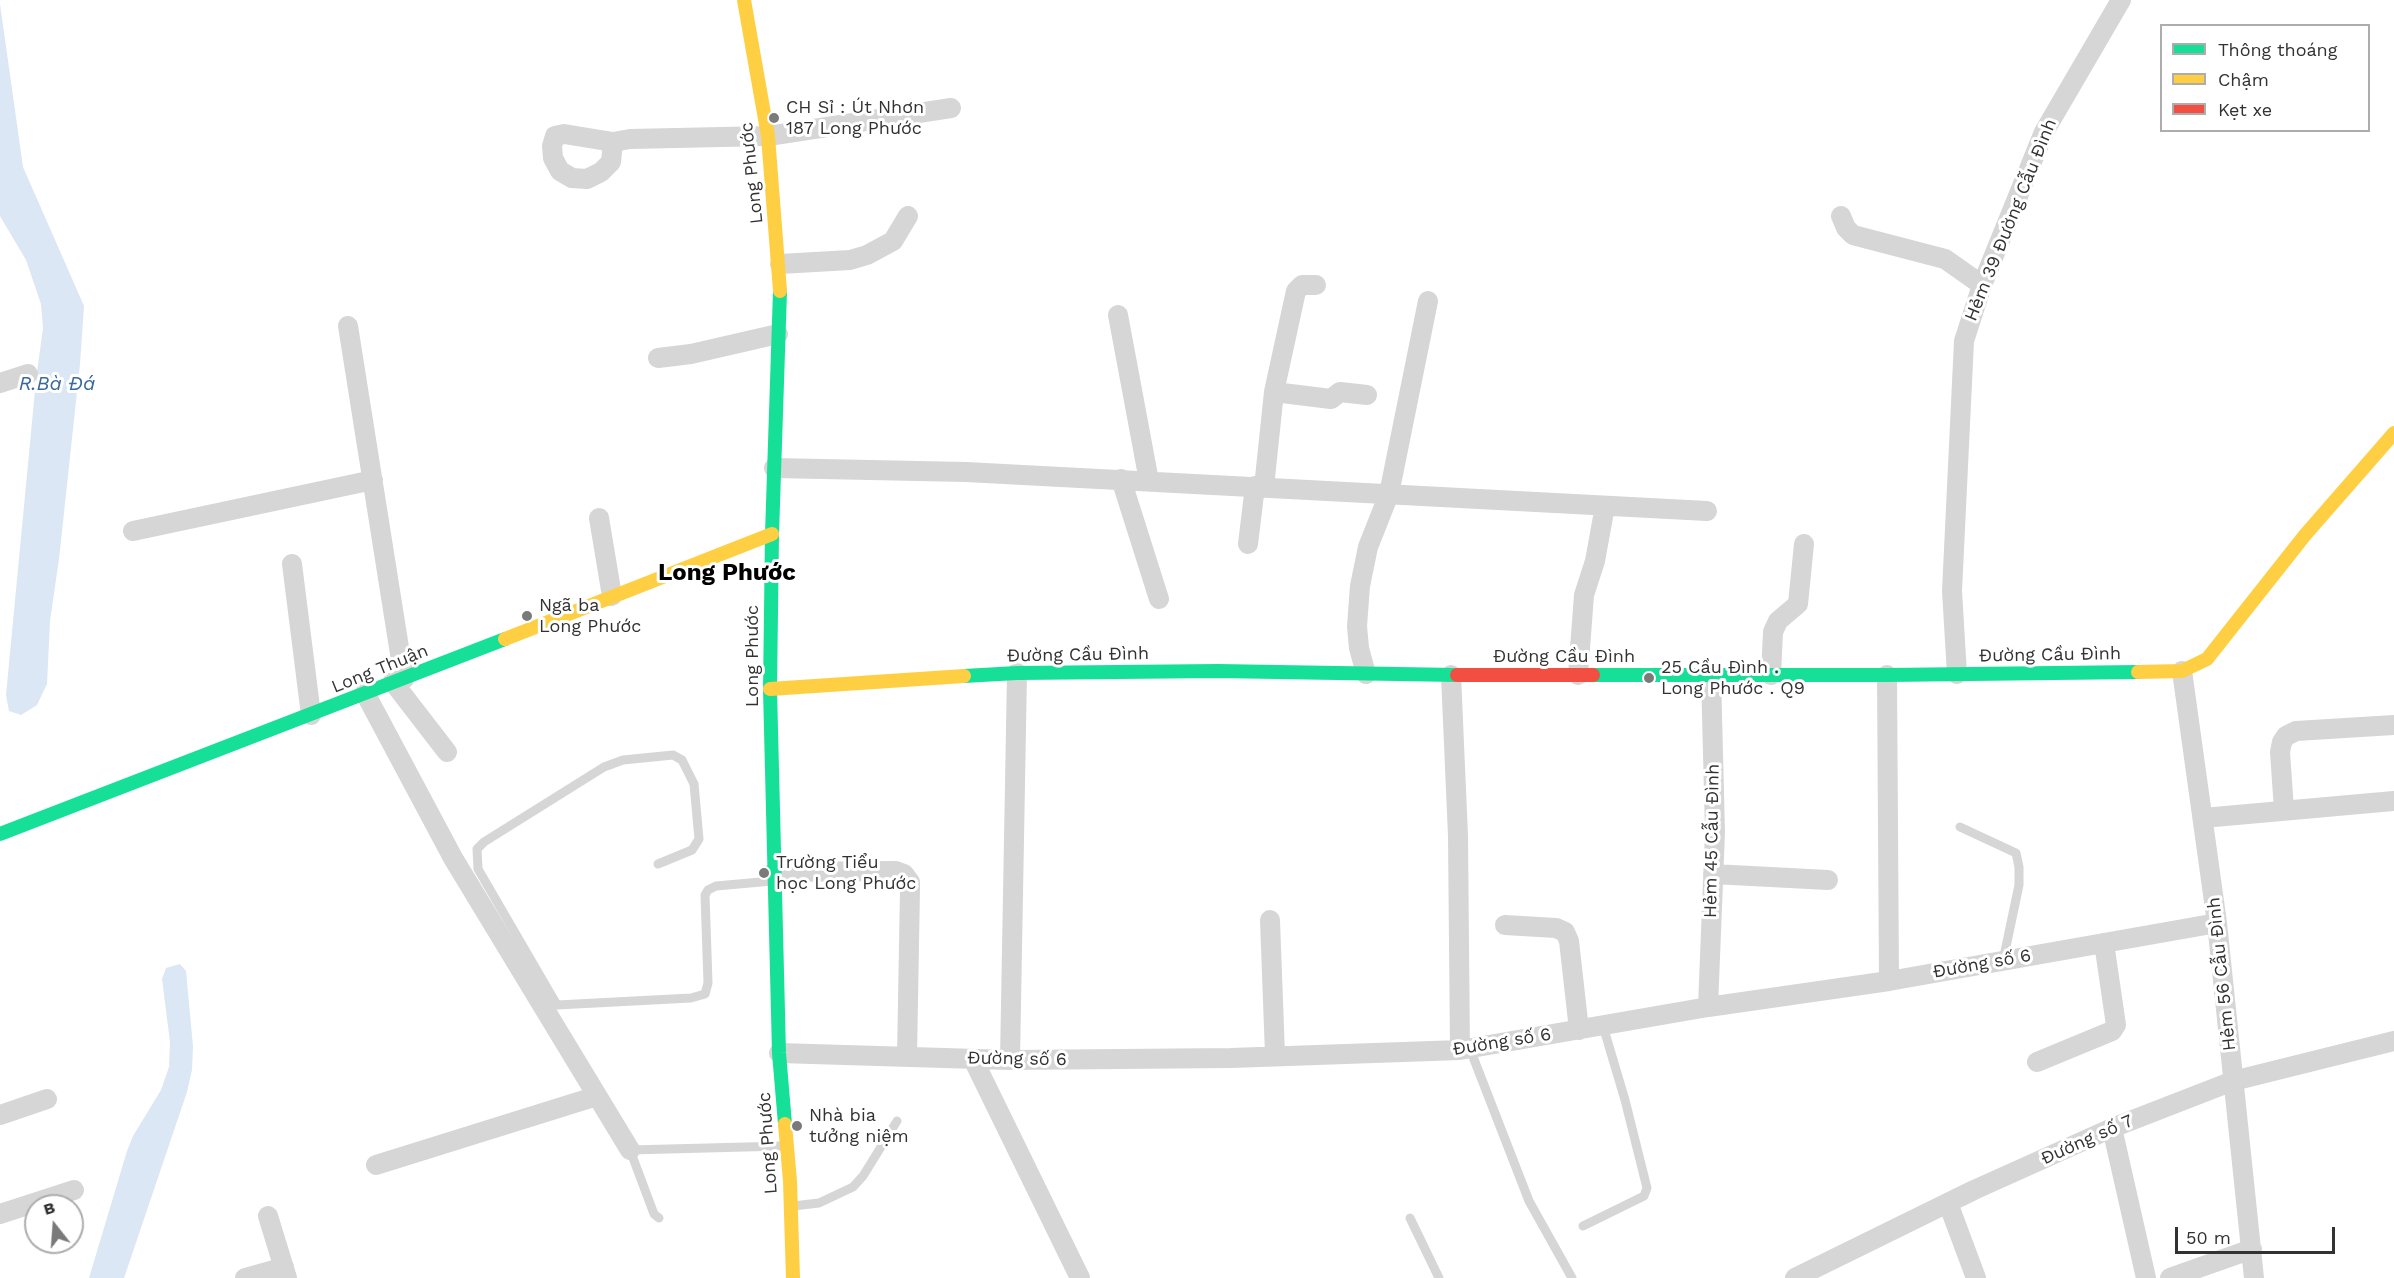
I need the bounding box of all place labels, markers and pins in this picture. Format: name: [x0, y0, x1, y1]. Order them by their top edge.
place label: CH Sỉ : Út Nhơn 187 Long Phước: [786, 97, 924, 140]
marker: CH Sỉ : Út Nhơn 187 Long Phước: [767, 111, 781, 125]
place label: Ngã ba Long Phước: [539, 595, 641, 638]
marker: Ngã ba Long Phước: [520, 609, 534, 623]
place label: 25 Cầu Đình . Long Phước . Q9: [1661, 657, 1805, 700]
marker: 25 Cầu Đình . Long Phước . Q9: [1642, 671, 1656, 685]
place label: Trường Tiểu học Long Phước: [776, 852, 916, 894]
marker: Trường Tiểu học Long Phước: [757, 866, 771, 880]
place label: Nhà bia tưởng niệm: [809, 1105, 909, 1148]
marker: Nhà bia tưởng niệm: [790, 1119, 804, 1133]

